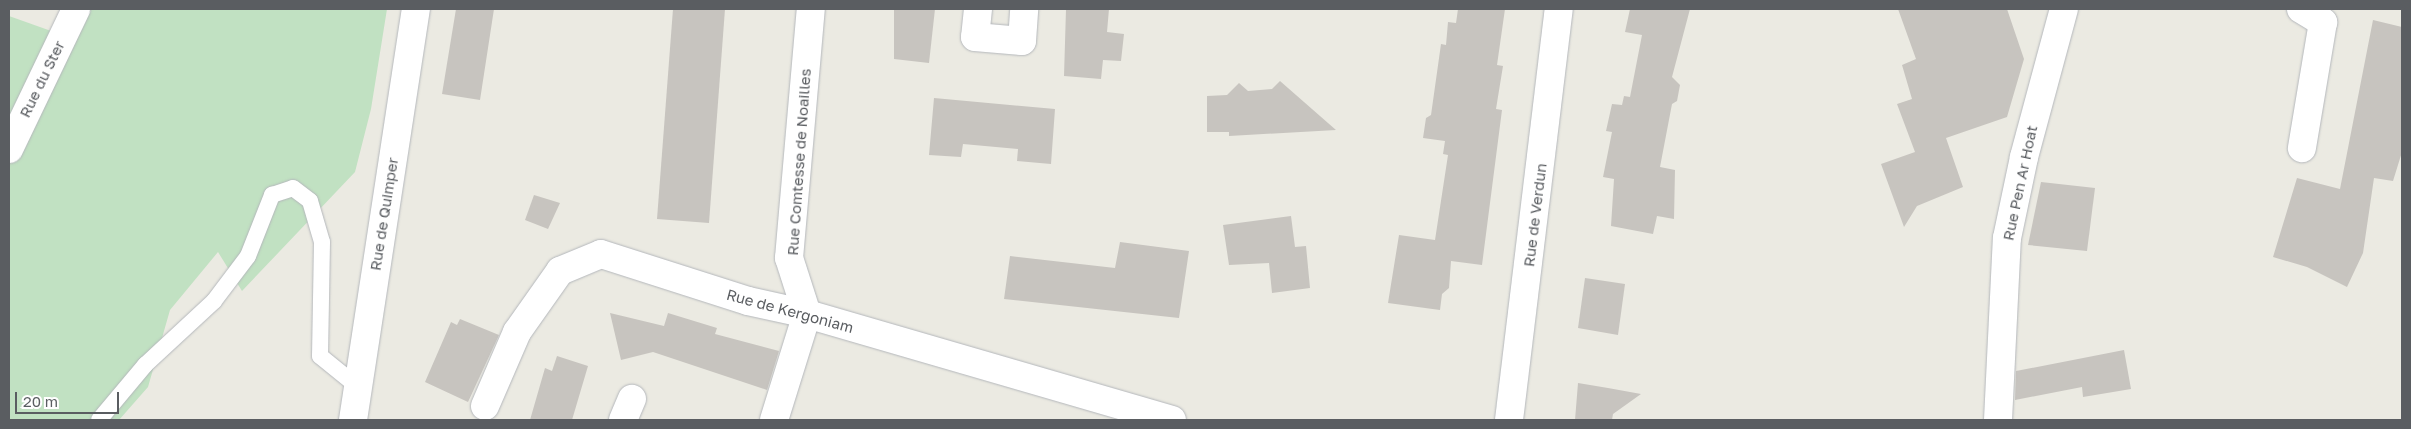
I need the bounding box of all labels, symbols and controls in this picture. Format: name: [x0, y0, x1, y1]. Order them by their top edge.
street label: Rue du Ster: [16, 38, 68, 120]
street label: Rue Comtesse de Noailles: [783, 68, 815, 256]
street label: Rue Pen Ar Hoat: [1999, 124, 2041, 242]
street label: Rue de Quimper: [366, 156, 402, 272]
street label: Rue de Verdun: [1520, 162, 1550, 268]
street label: Rue de Kergoniam: [725, 285, 855, 337]
scale bar: [18, 382, 121, 414]
text: 20 m: [23, 392, 58, 410]

